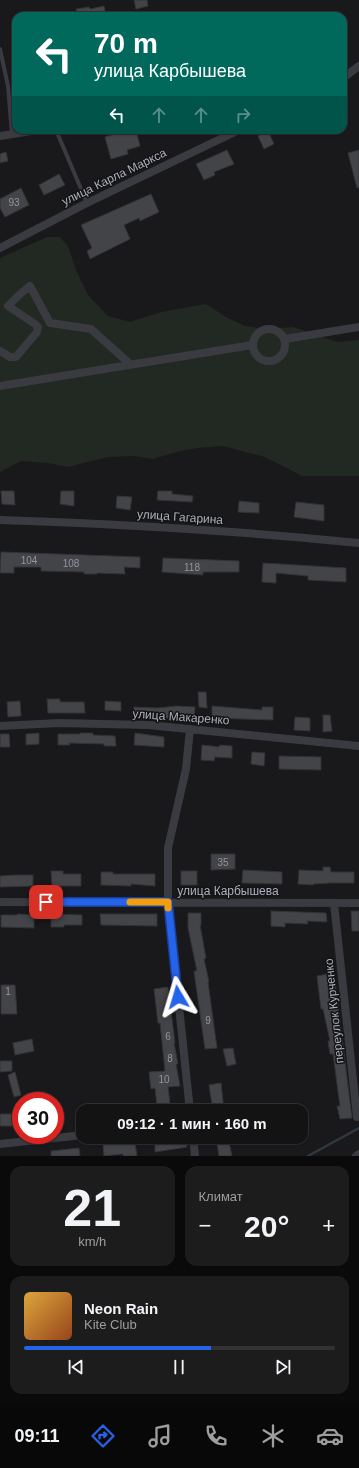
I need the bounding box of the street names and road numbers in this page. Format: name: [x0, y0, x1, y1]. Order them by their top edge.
street label: улица Карла Маркса: [59, 145, 169, 208]
street label: улица Гагарина: [136, 507, 224, 527]
street label: улица Макаренко: [132, 707, 230, 727]
street label: улица Карбышева: [177, 884, 279, 898]
street label: переулок Курченко: [321, 958, 346, 1064]

